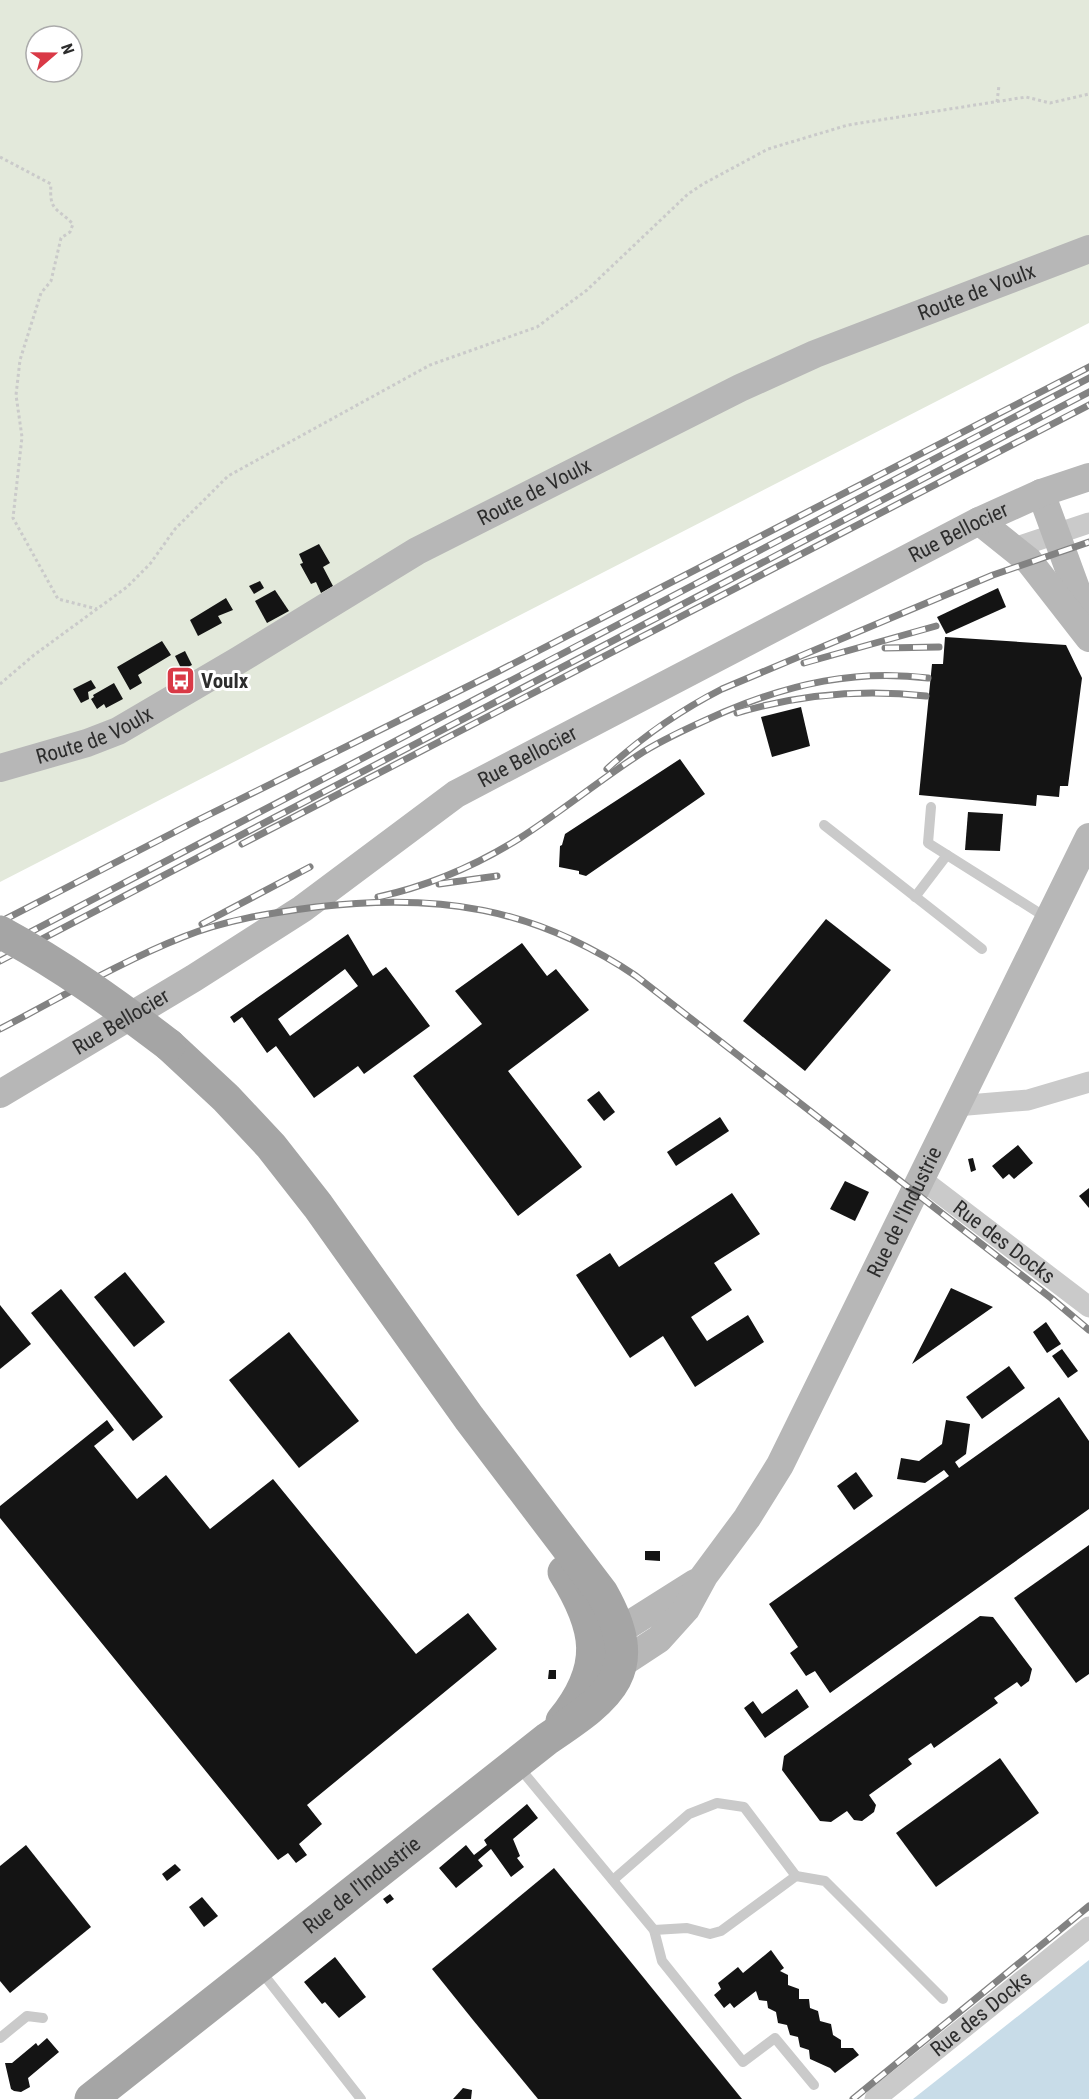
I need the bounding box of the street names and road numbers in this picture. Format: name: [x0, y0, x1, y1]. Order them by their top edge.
street label: Route de Voulx: [914, 259, 1039, 325]
street label: Route de Voulx: [473, 453, 595, 531]
street label: Rue Bellocier: [905, 497, 1012, 568]
street label: Route de Voulx: [33, 701, 157, 769]
street label: Rue Bellocier: [474, 721, 581, 792]
street label: Rue Bellocier: [68, 984, 174, 1060]
street label: Rue de l'Industrie: [862, 1143, 947, 1281]
street label: Rue des Docks: [949, 1196, 1060, 1289]
street label: Rue de l'Industrie: [298, 1832, 425, 1939]
street label: Rue des Docks: [926, 1966, 1036, 2061]

